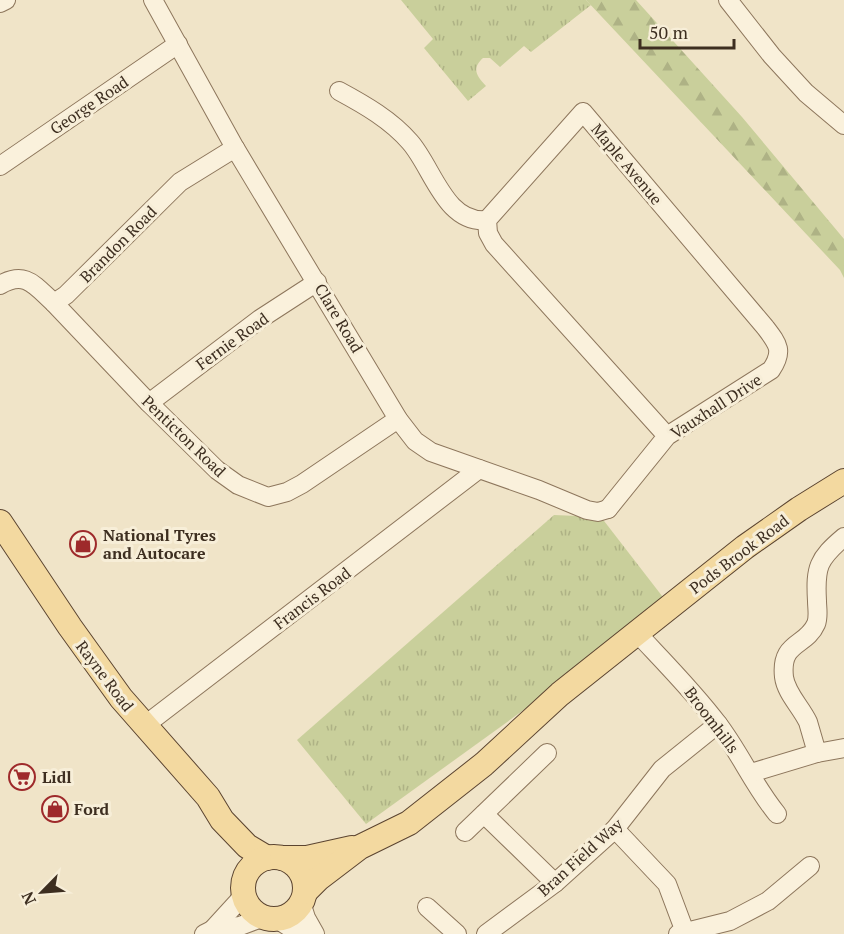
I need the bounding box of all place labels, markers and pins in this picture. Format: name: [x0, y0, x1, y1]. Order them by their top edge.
place label: National Tyres and Autocare: [103, 524, 216, 564]
shop icon: National Tyres and Autocare: [68, 529, 98, 559]
supermarket icon: Lidl: [7, 762, 37, 792]
place label: Lidl: [42, 766, 72, 788]
shop icon: Ford: [40, 794, 70, 824]
place label: Ford: [74, 798, 110, 820]

